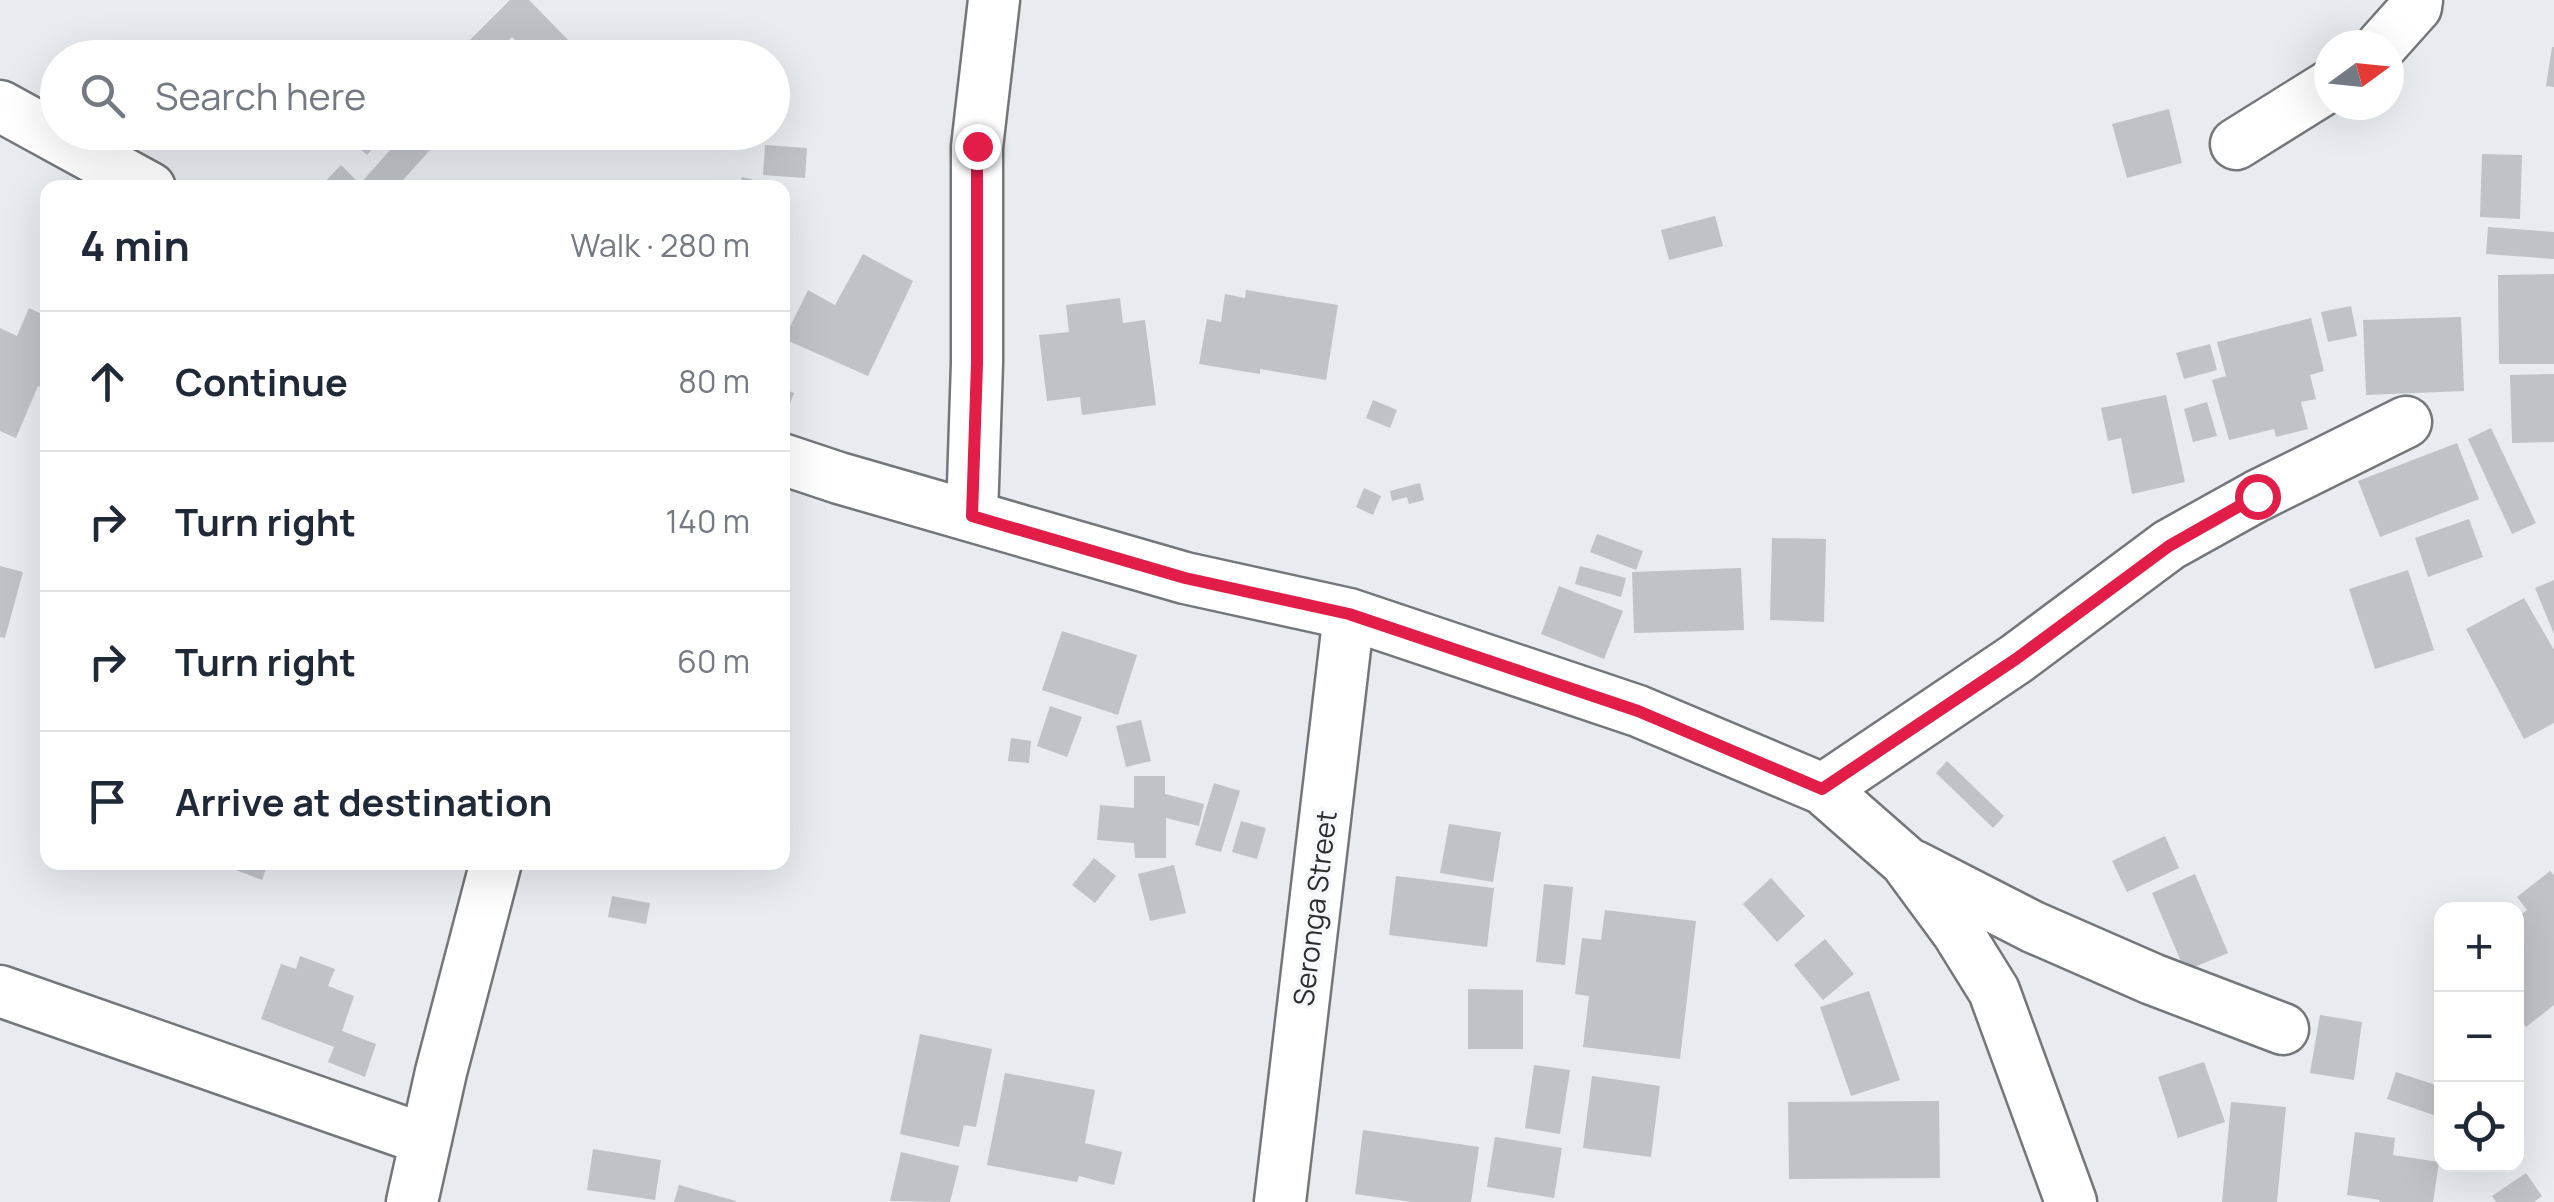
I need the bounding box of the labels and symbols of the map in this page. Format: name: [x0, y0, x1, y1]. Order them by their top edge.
north arrow: [2314, 30, 2404, 120]
route end: [955, 124, 1001, 170]
route start: [2235, 474, 2281, 520]
street label: Seronga Street: [1283, 808, 1345, 1008]

